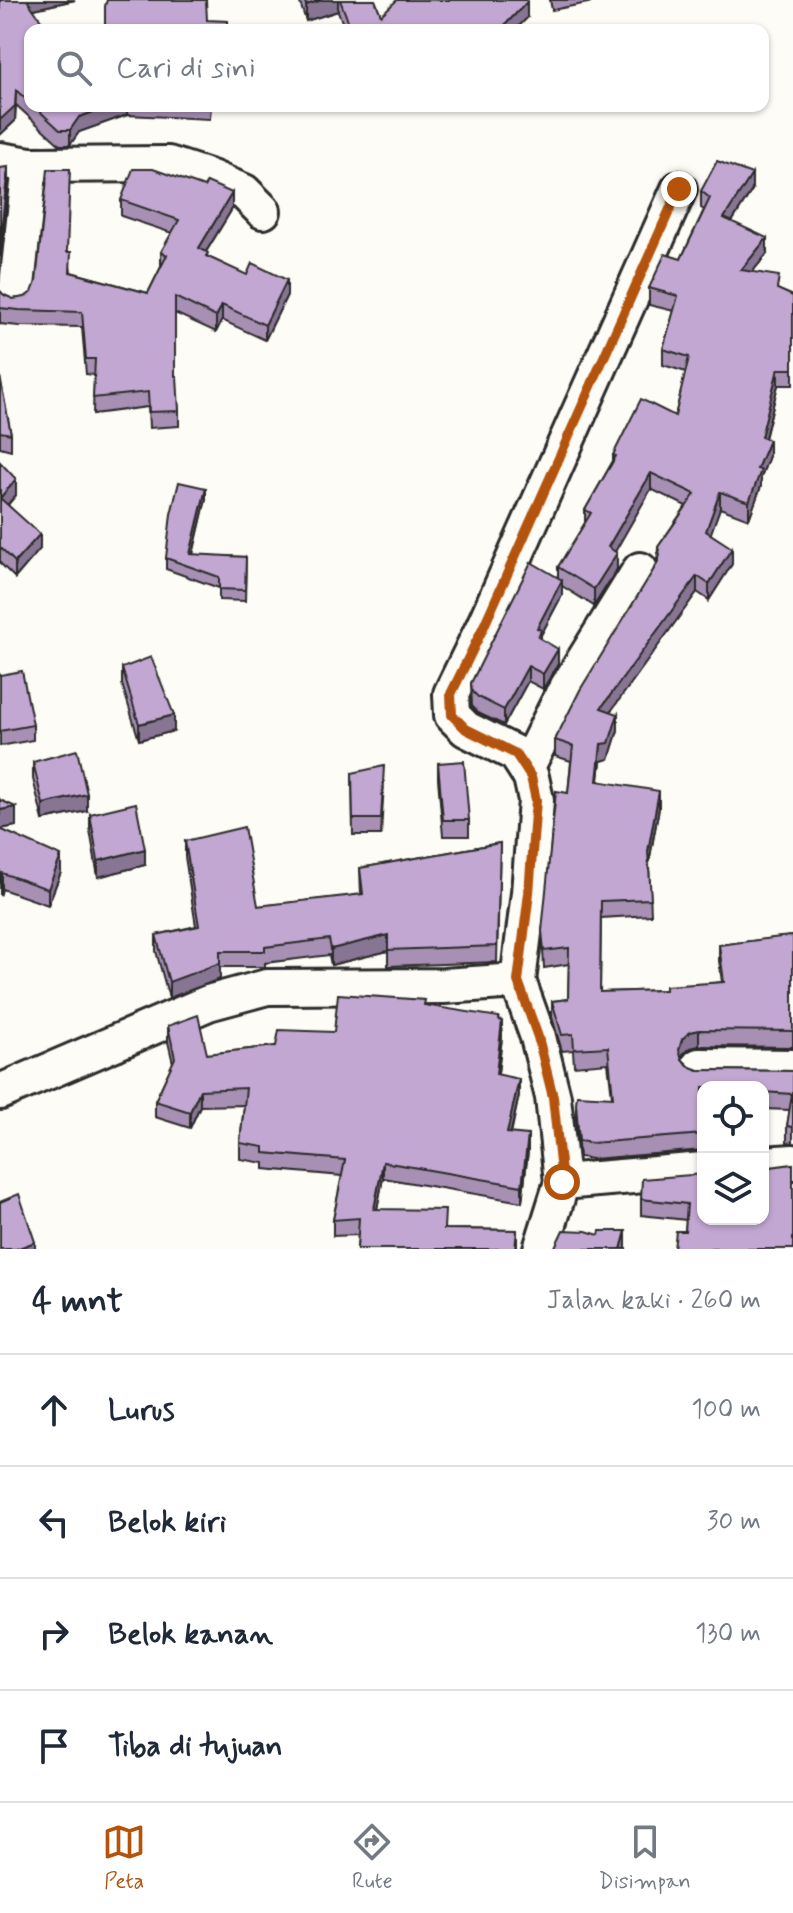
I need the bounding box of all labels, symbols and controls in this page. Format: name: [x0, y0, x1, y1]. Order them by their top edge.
search box: [24, 24, 769, 112]
icon: search: [52, 46, 96, 90]
text: Cari di sini: [116, 49, 256, 88]
route end: [661, 171, 697, 207]
map controls: [697, 1081, 769, 1225]
button: locate: [697, 1081, 769, 1153]
button: layers: [697, 1153, 769, 1225]
route start: [544, 1164, 580, 1200]
text: 4 mnt: [32, 1279, 123, 1324]
text: Jalan kaki · 260 m: [546, 1284, 761, 1318]
icon: ahead: [32, 1388, 76, 1432]
text: Lurus: [108, 1391, 175, 1430]
text: 100 m: [691, 1393, 761, 1427]
icon: left: [32, 1500, 76, 1544]
text: Belok kiri: [108, 1503, 226, 1542]
text: 30 m: [707, 1505, 761, 1539]
icon: right: [32, 1612, 76, 1656]
text: Belok kanan: [108, 1615, 273, 1654]
text: 130 m: [695, 1617, 761, 1651]
icon: arrive: [32, 1724, 76, 1768]
text: Tiba di tujuan: [108, 1727, 283, 1766]
tab: Peta: [102, 1820, 146, 1896]
tab: Rute: [350, 1820, 394, 1896]
tab: Disimpan: [599, 1820, 691, 1896]

